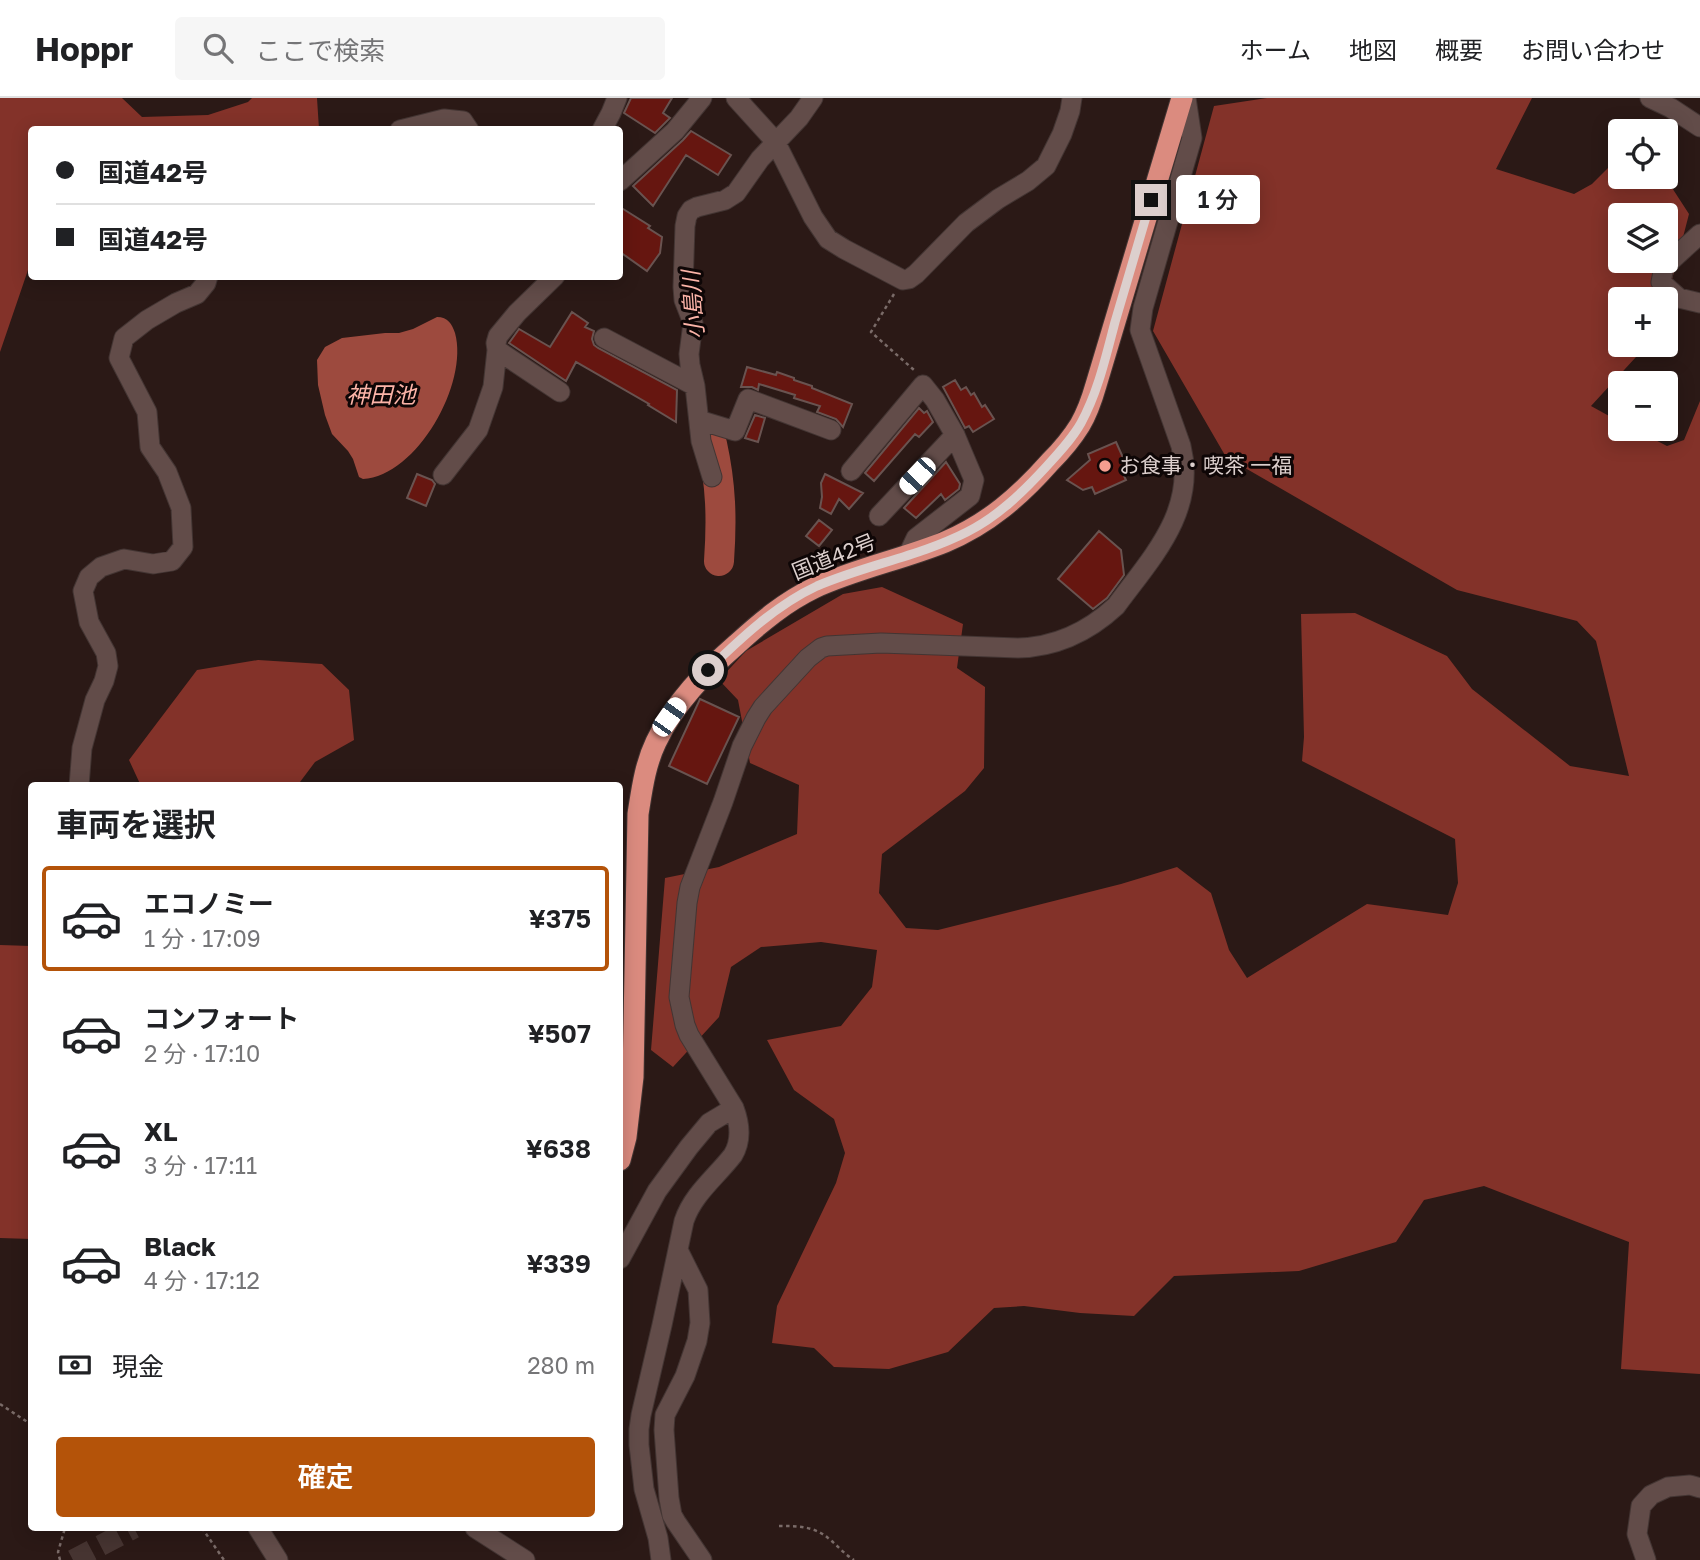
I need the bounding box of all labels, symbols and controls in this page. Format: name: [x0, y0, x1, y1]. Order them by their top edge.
search box: [175, 17, 665, 80]
text: Hoppr: [35, 29, 133, 68]
icon: search: [199, 29, 237, 67]
text: ここで検索: [255, 35, 385, 66]
text: ホーム: [1240, 35, 1311, 64]
text: 地図: [1349, 35, 1397, 64]
text: 概要: [1435, 35, 1483, 64]
text: お問い合わせ: [1521, 35, 1665, 64]
map controls: [1608, 119, 1678, 441]
button: locate: [1608, 119, 1678, 189]
text: 国道42号: [98, 157, 208, 188]
callout: 1 分: [1176, 176, 1260, 224]
route end: [1135, 184, 1167, 216]
text: 1 分: [1198, 185, 1238, 213]
button: layers: [1608, 203, 1678, 273]
text: 国道42号: [98, 224, 208, 255]
water label: 小島川: [675, 267, 708, 340]
button: +: [1608, 287, 1678, 357]
button: −: [1608, 371, 1678, 441]
water label: 神田池: [347, 380, 418, 408]
place label: お食事・喫茶 一福: [1119, 452, 1292, 478]
car: [895, 453, 940, 499]
marker: お食事・喫茶 一福: [1097, 458, 1113, 474]
street label: 国道42号: [788, 528, 879, 585]
route start: [692, 654, 724, 686]
car: [649, 694, 690, 740]
text: 車両を選択: [56, 805, 216, 843]
icon: car: [60, 887, 123, 950]
text: エコノミー: [144, 888, 274, 919]
text: ¥375: [529, 903, 591, 934]
text: 1 分 · 17:09: [144, 924, 261, 952]
icon: car: [60, 1002, 123, 1065]
text: コンフォート: [144, 1003, 299, 1034]
text: ¥507: [528, 1018, 591, 1049]
text: 2 分 · 17:10: [144, 1039, 260, 1067]
text: XL: [144, 1116, 178, 1147]
icon: car: [60, 1117, 123, 1180]
text: ¥638: [526, 1133, 591, 1164]
text: 3 分 · 17:11: [144, 1151, 257, 1179]
text: Black: [144, 1231, 216, 1262]
icon: car: [60, 1232, 123, 1295]
text: ¥339: [526, 1248, 591, 1279]
text: 4 分 · 17:12: [144, 1266, 260, 1294]
icon: cash: [56, 1346, 94, 1384]
text: 現金: [112, 1351, 164, 1382]
text: 280 m: [527, 1351, 595, 1379]
button: 確定: [56, 1437, 595, 1517]

